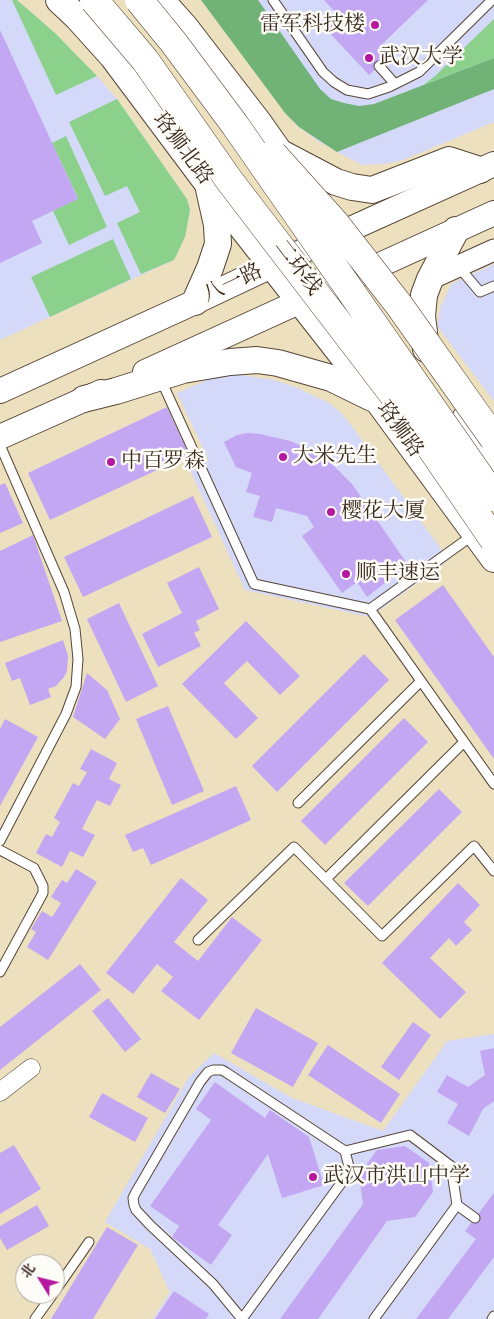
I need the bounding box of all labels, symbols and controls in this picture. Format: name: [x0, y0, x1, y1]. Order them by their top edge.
place label: 雷军科技楼: [260, 12, 365, 38]
marker: 雷军科技楼: [369, 19, 381, 31]
place label: 武汉大学: [379, 45, 463, 71]
marker: 武汉大学: [363, 52, 375, 64]
street label: 珞狮北路: [147, 108, 217, 190]
street label: 二环线: [268, 235, 326, 301]
street label: 八一路: [199, 259, 267, 309]
street label: 珞狮路: [370, 397, 428, 463]
place label: 大米先生: [293, 444, 377, 470]
place label: 中百罗森: [121, 449, 205, 475]
marker: 大米先生: [277, 451, 289, 463]
marker: 中百罗森: [105, 456, 117, 468]
place label: 樱花大厦: [341, 499, 425, 525]
marker: 樱花大厦: [325, 506, 337, 518]
place label: 顺丰速运: [356, 561, 440, 587]
marker: 顺丰速运: [340, 568, 352, 580]
place label: 武汉市洪山中学: [323, 1164, 470, 1190]
marker: 武汉市洪山中学: [307, 1171, 319, 1183]
north arrow: [15, 1254, 65, 1304]
text: 北: [16, 1259, 40, 1282]

